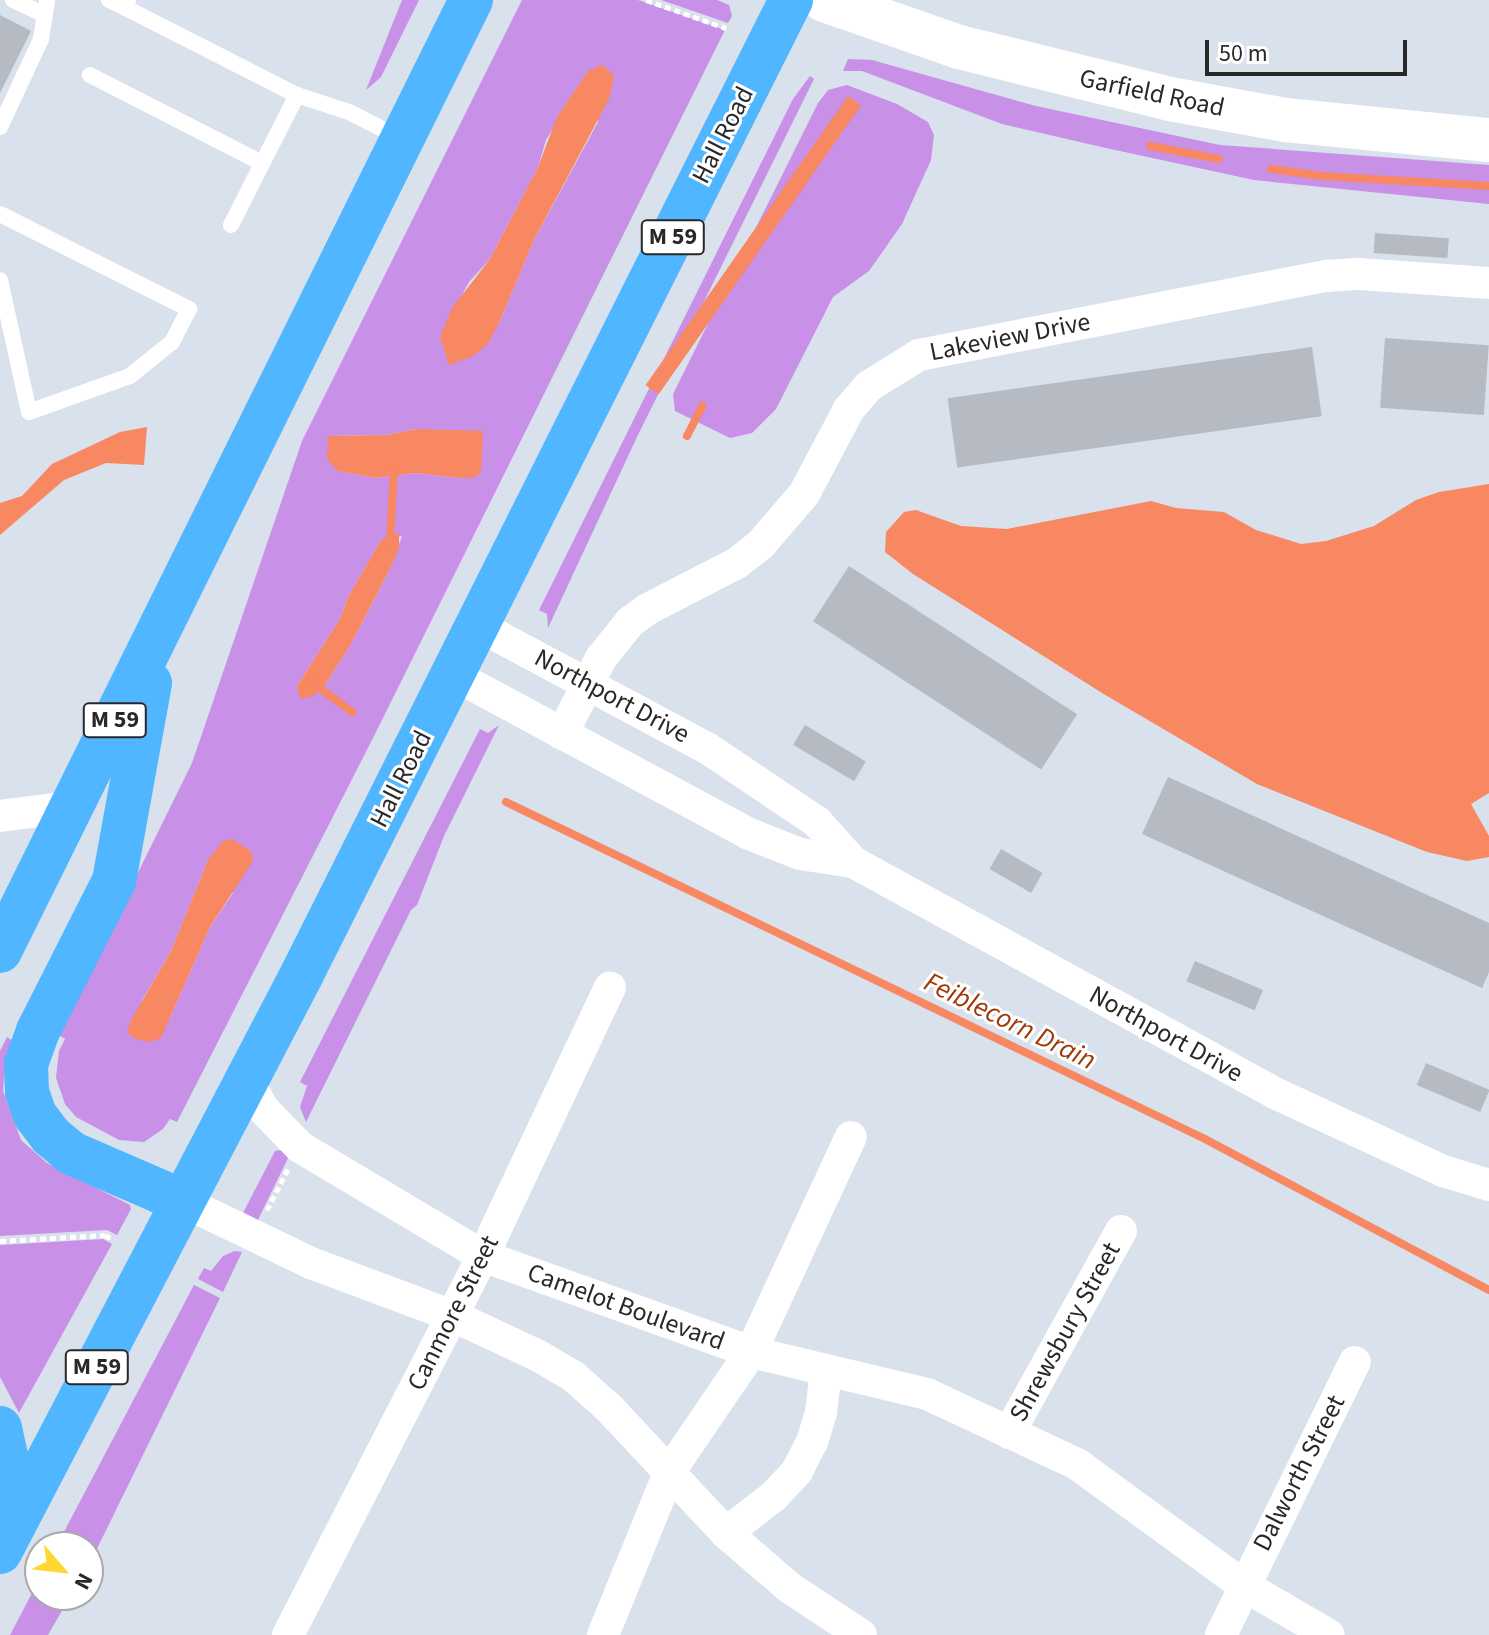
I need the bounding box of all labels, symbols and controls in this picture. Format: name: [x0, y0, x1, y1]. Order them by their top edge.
scale bar: [1209, 24, 1411, 74]
text: 50 m: [1219, 36, 1268, 71]
street label: Garfield Road: [1077, 62, 1227, 124]
street label: Hall Road: [685, 81, 761, 189]
road number: M 59: [639, 217, 707, 257]
street label: Lakeview Drive: [927, 306, 1093, 368]
street label: Northport Drive: [529, 642, 695, 750]
road number: M 59: [81, 700, 149, 740]
street label: Hall Road: [363, 725, 439, 833]
water label: Feiblecorn Drain: [919, 965, 1101, 1077]
street label: Northport Drive: [1084, 979, 1248, 1089]
street label: Canmore Street: [401, 1230, 505, 1396]
street label: Shrewsbury Street: [1003, 1237, 1127, 1427]
street label: Camelot Boulevard: [523, 1257, 729, 1357]
road number: M 59: [63, 1347, 131, 1387]
street label: Dalworth Street: [1246, 1390, 1352, 1556]
north arrow: [24, 1531, 104, 1611]
text: N: [66, 1567, 101, 1595]

